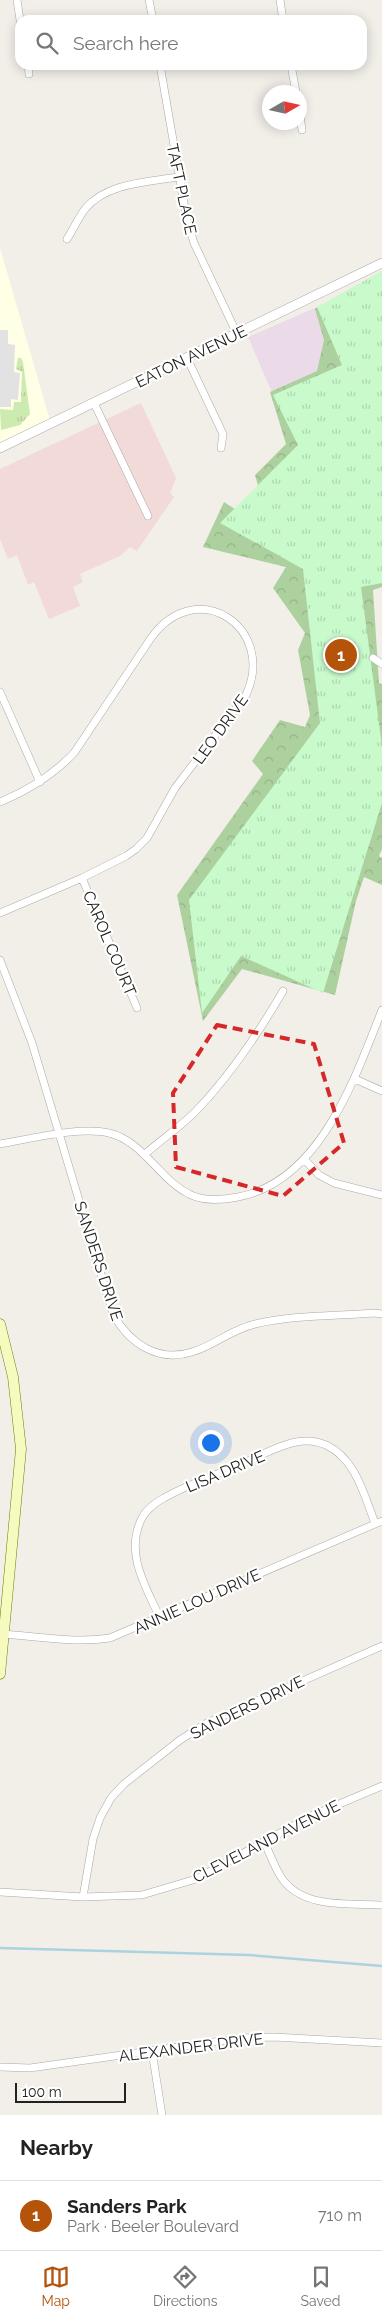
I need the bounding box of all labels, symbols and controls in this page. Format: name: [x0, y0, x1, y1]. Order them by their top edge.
search box: [15, 15, 367, 70]
icon: search: [33, 29, 61, 57]
text: Search here: [73, 32, 179, 54]
north arrow: [262, 85, 307, 130]
street label: TAFT PLACE: [163, 142, 200, 237]
street label: EATON AVENUE: [132, 321, 250, 392]
pin: 1: [325, 636, 357, 674]
street label: LEO DRIVE: [189, 691, 252, 768]
street label: CAROL COURT: [79, 888, 140, 999]
street label: SANDERS DRIVE: [70, 1199, 127, 1324]
your location: [198, 1430, 224, 1456]
street label: LISA DRIVE: [183, 1446, 268, 1497]
street label: ANNIE LOU DRIVE: [131, 1565, 264, 1638]
street label: SANDERS DRIVE: [187, 1672, 308, 1743]
street label: CLEVELAND AVENUE: [189, 1796, 343, 1887]
street label: ALEXANDER DRIVE: [118, 2029, 265, 2066]
scale bar: [15, 2080, 126, 2103]
text: 100 m: [22, 2084, 62, 2100]
text: Nearby: [20, 2135, 93, 2160]
text: Sanders Park: [67, 2195, 187, 2217]
text: 1: [32, 2206, 40, 2225]
text: 710 m: [318, 2206, 362, 2225]
text: Park · Beeler Boulevard: [67, 2217, 239, 2236]
tab: Map: [41, 2263, 70, 2309]
tab: Directions: [153, 2263, 218, 2309]
tab: Saved: [300, 2263, 341, 2309]

